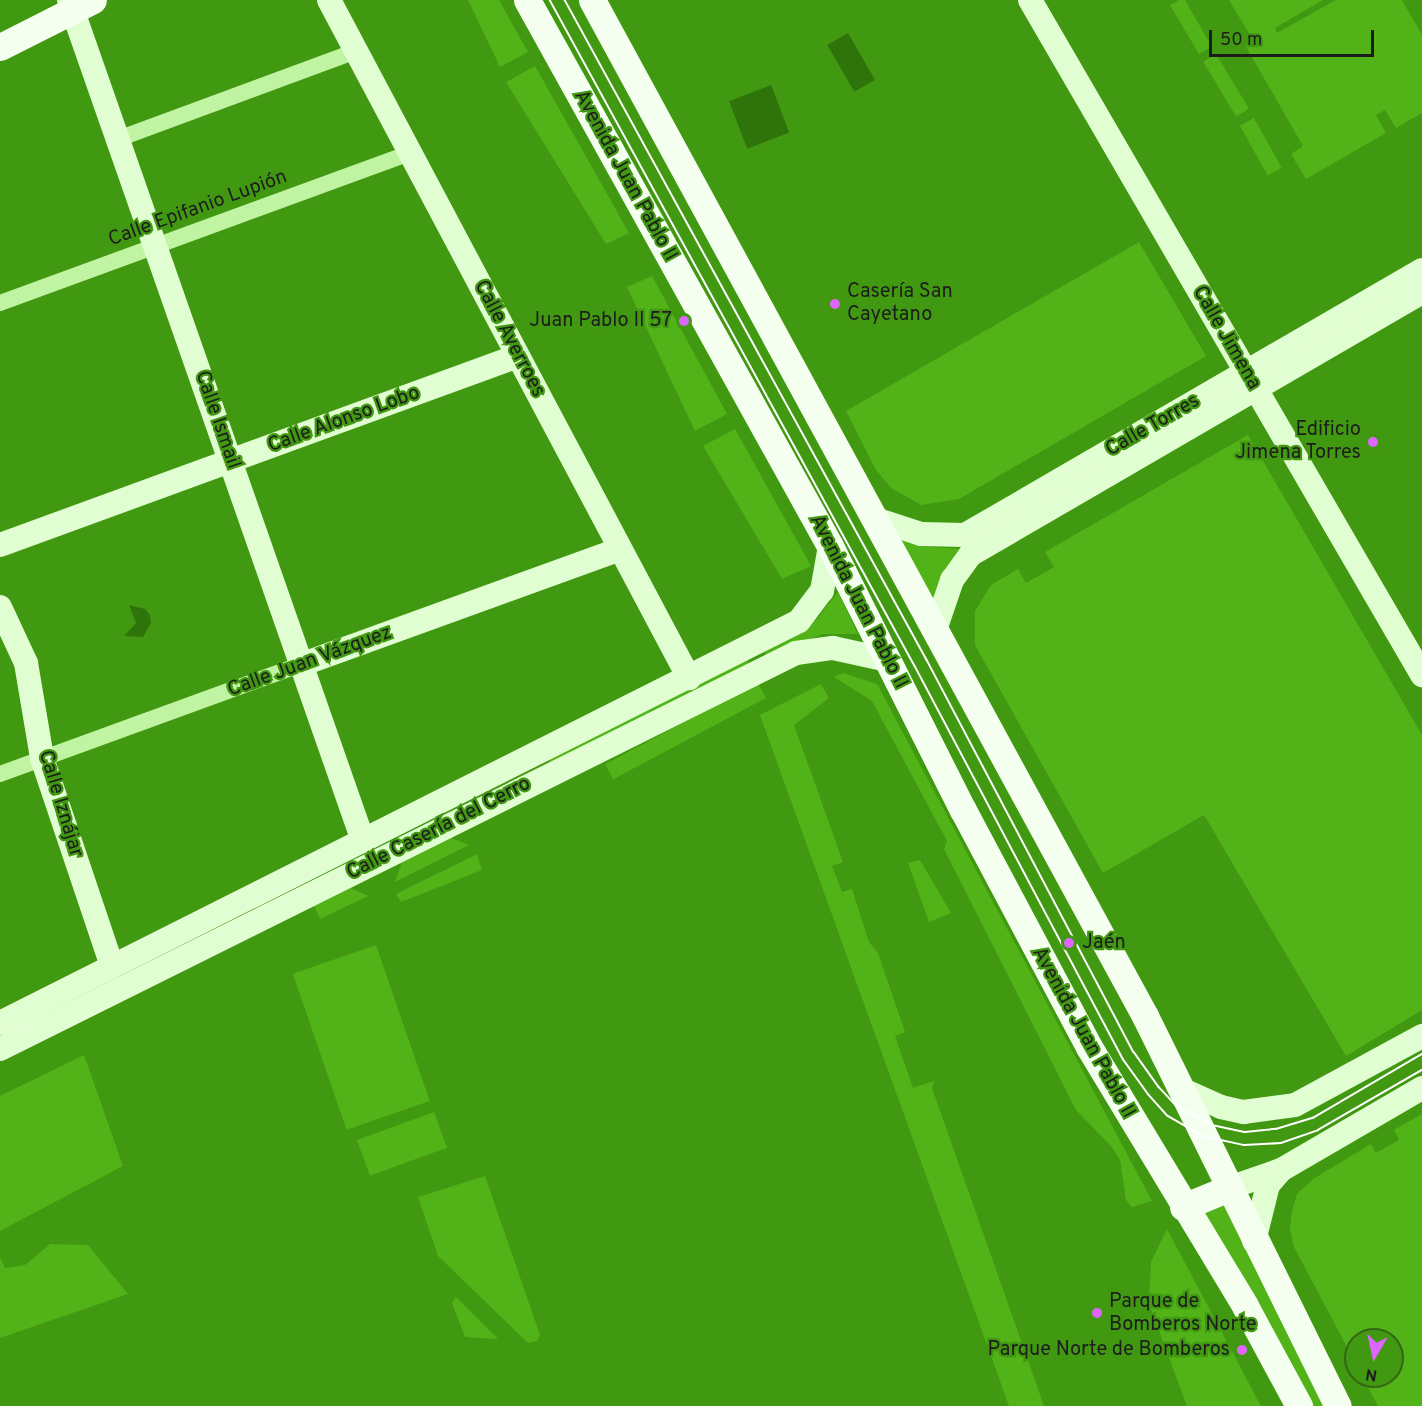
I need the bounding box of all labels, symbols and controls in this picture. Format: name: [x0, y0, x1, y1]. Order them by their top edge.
scale bar: [1212, 18, 1377, 56]
text: 50 m: [1220, 29, 1262, 52]
street label: Avenida Juan Pablo II: [568, 86, 682, 266]
street label: Calle Epifanio Lupión: [105, 165, 291, 253]
street label: Calle Averroes: [468, 276, 550, 402]
place label: Casería San Cayetano: [847, 280, 953, 327]
street label: Calle Jimena: [1187, 282, 1265, 394]
marker: Casería San Cayetano: [828, 297, 842, 311]
place label: Juan Pablo II 57: [529, 309, 672, 333]
marker: Juan Pablo II 57: [677, 314, 691, 328]
street label: Calle Ismail: [189, 368, 245, 472]
street label: Calle Alonso Lobo: [264, 381, 424, 459]
street label: Calle Torres: [1101, 389, 1205, 463]
place label: Edificio Jimena Torres: [1234, 418, 1361, 465]
marker: Edificio Jimena Torres: [1366, 435, 1380, 449]
street label: Avenida Juan Pablo II: [804, 511, 912, 693]
street label: Calle Juan Vázquez: [224, 621, 396, 703]
street label: Calle Iznájar: [32, 748, 88, 860]
street label: Calle Casería del Cerro: [343, 772, 535, 886]
place label: Jaén: [1082, 931, 1126, 955]
marker: Jaén: [1060, 934, 1078, 952]
street label: Avenida Juan Pablo II: [1026, 943, 1140, 1123]
place label: Parque de Bomberos Norte: [1109, 1290, 1257, 1337]
marker: Parque de Bomberos Norte: [1090, 1306, 1104, 1320]
north arrow: [1344, 1328, 1404, 1388]
place label: Parque Norte de Bomberos: [988, 1338, 1230, 1362]
marker: Parque Norte de Bomberos: [1235, 1343, 1249, 1357]
text: N: [1364, 1363, 1379, 1385]

